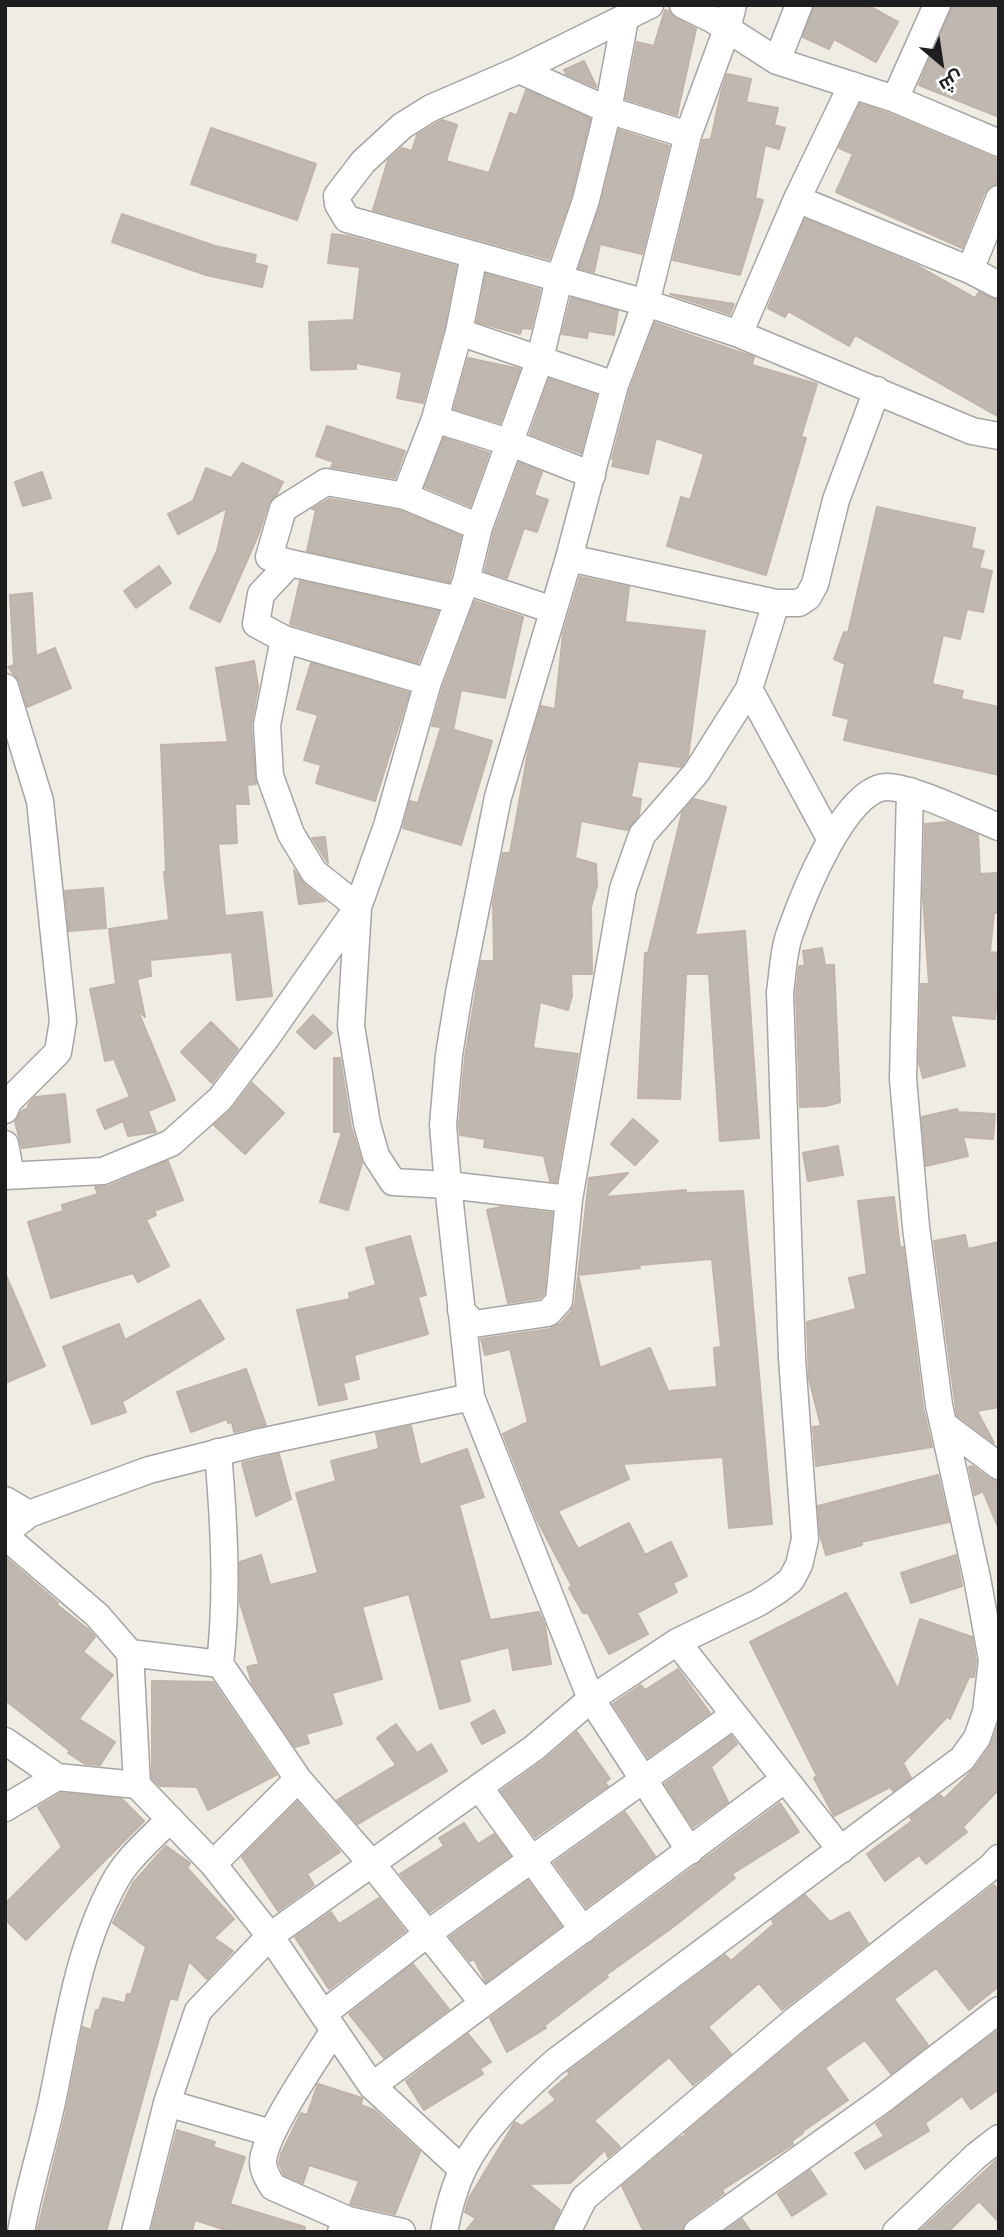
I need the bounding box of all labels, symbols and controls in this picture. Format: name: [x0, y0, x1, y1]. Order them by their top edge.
north arrow: [906, 28, 976, 98]
text: ش: [935, 66, 968, 98]

